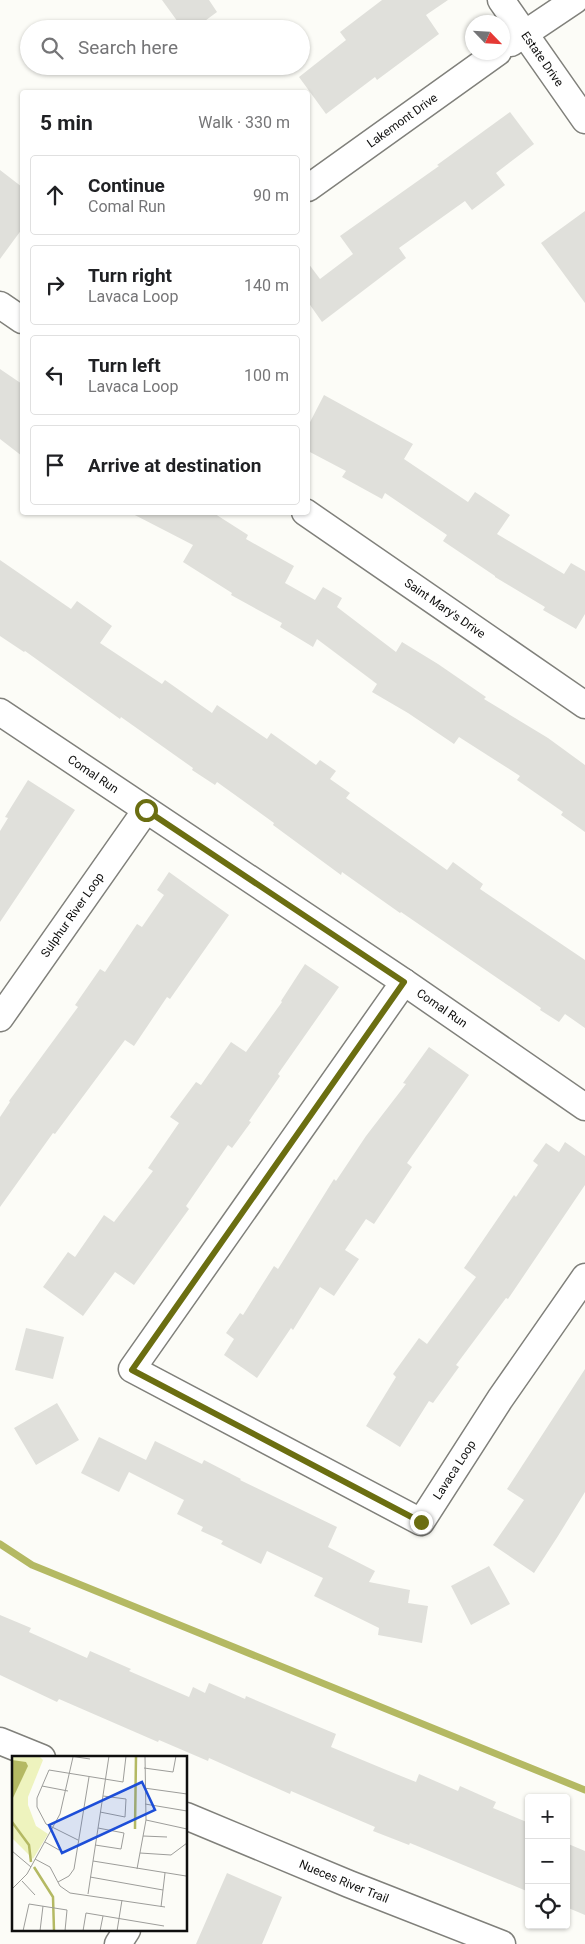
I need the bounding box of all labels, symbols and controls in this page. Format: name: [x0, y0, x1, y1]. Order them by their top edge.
north arrow: [465, 15, 510, 60]
search box: [20, 20, 310, 75]
street label: Estate Drive: [518, 29, 566, 89]
icon: search: [38, 34, 66, 62]
text: Search here: [78, 36, 178, 59]
street label: Lakemont Drive: [364, 91, 440, 150]
text: 5 min: [40, 111, 93, 135]
text: Walk · 330 m: [198, 113, 290, 132]
text: Continue: [88, 174, 165, 197]
icon: ahead: [41, 181, 69, 209]
text: 90 m: [253, 186, 289, 205]
text: Comal Run: [88, 197, 166, 216]
text: Turn right: [88, 264, 172, 287]
icon: right: [41, 271, 69, 299]
text: 140 m: [244, 276, 289, 295]
text: Lavaca Loop: [88, 287, 178, 306]
text: Turn left: [88, 354, 161, 377]
icon: left: [41, 361, 69, 389]
text: 100 m: [244, 366, 289, 385]
text: Lavaca Loop: [88, 377, 178, 396]
icon: arrive: [41, 451, 69, 479]
text: Arrive at destination: [88, 454, 261, 477]
street label: Saint Mary's Drive: [402, 576, 488, 641]
street label: Comal Run: [65, 752, 121, 796]
route start: [135, 799, 158, 822]
street label: Sulphur River Loop: [38, 870, 107, 960]
street label: Comal Run: [414, 986, 470, 1031]
street label: Lavaca Loop: [430, 1437, 479, 1502]
route end: [410, 1511, 433, 1534]
inset map: [12, 1756, 188, 1932]
map controls: [525, 1794, 570, 1929]
button: +: [525, 1794, 570, 1839]
button: −: [525, 1839, 570, 1884]
street label: Nueces River Trail: [297, 1857, 391, 1906]
button: locate: [525, 1884, 570, 1929]

